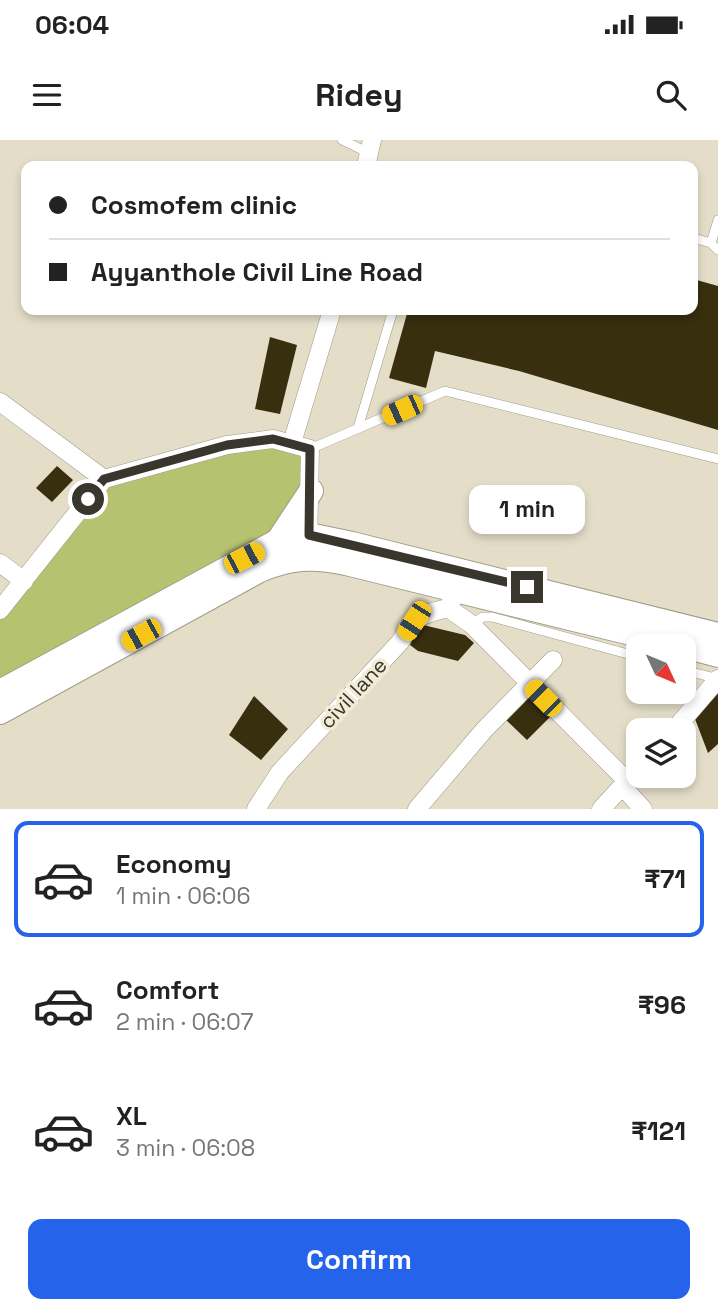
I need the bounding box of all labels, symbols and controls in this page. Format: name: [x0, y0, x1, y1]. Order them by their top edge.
text: 06:04: [35, 8, 109, 42]
text: Ridey: [315, 75, 403, 115]
icon: menu: [28, 76, 66, 114]
icon: search: [652, 76, 690, 114]
text: Cosmofem clinic: [91, 188, 297, 222]
text: Ayyanthole Civil Line Road: [91, 255, 423, 289]
car: [379, 392, 426, 428]
route start: [72, 483, 104, 515]
callout: 1 min: [469, 486, 585, 534]
text: 1 min: [499, 494, 555, 524]
car: [221, 539, 268, 577]
route end: [511, 571, 543, 603]
car: [394, 598, 435, 644]
car: [118, 616, 165, 654]
north arrow: [626, 634, 696, 704]
map controls: [626, 634, 696, 788]
street label: civil lane: [313, 652, 393, 734]
car: [521, 676, 566, 720]
button: layers: [626, 718, 696, 788]
text: Economy: [116, 847, 232, 881]
icon: car: [32, 848, 95, 911]
text: ₹71: [644, 862, 686, 896]
text: 1 min · 06:06: [116, 881, 251, 911]
text: Comfort: [116, 973, 219, 1007]
icon: car: [32, 974, 95, 1037]
text: ₹96: [638, 988, 686, 1022]
text: 2 min · 06:07: [116, 1007, 253, 1037]
text: XL: [116, 1099, 147, 1133]
icon: car: [32, 1100, 95, 1163]
text: ₹121: [631, 1114, 686, 1148]
text: 3 min · 06:08: [116, 1133, 255, 1163]
button: Confirm: [28, 1219, 690, 1299]

